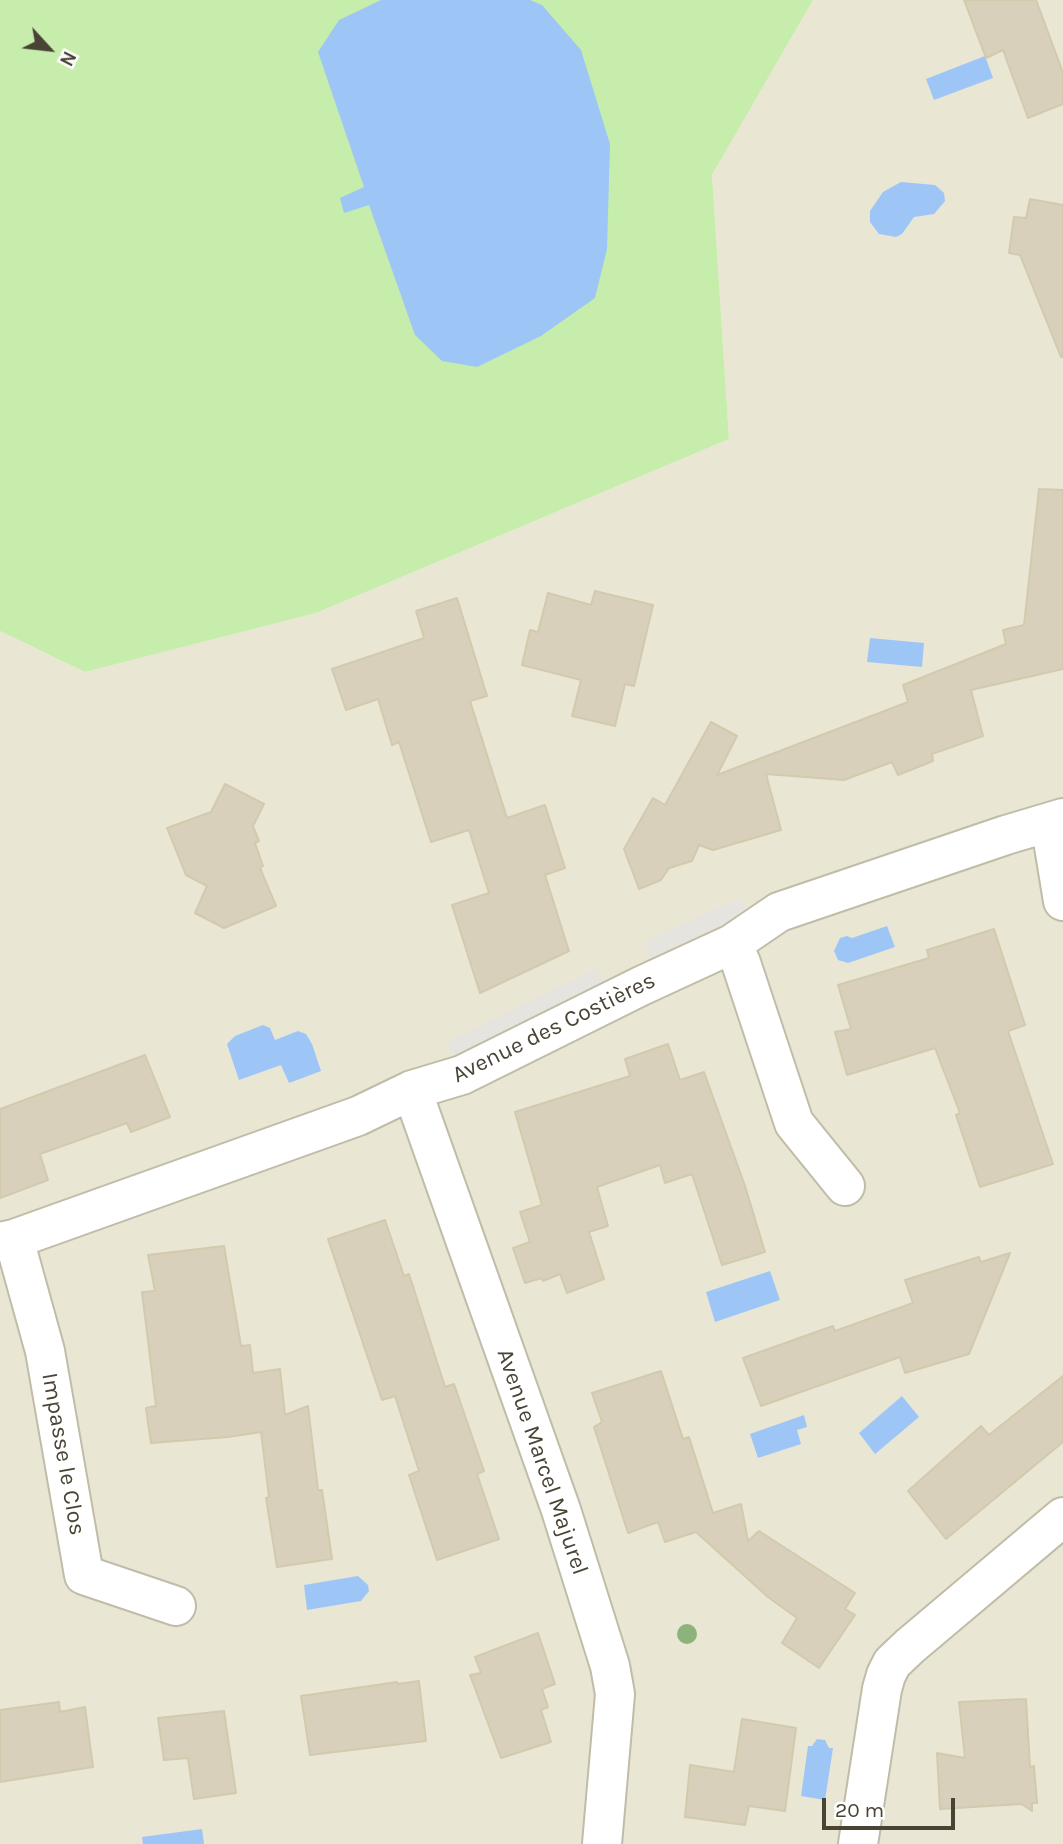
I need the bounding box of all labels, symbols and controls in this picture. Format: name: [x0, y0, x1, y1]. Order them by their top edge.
north arrow: [14, 14, 84, 84]
text: N: [55, 47, 81, 70]
street label: Avenue des Costières: [448, 967, 660, 1089]
street label: Avenue Marcel Majurel: [490, 1345, 594, 1579]
street label: Impasse le Clos: [35, 1371, 91, 1537]
scale bar: [825, 1784, 958, 1828]
text: 20 m: [835, 1798, 884, 1822]

